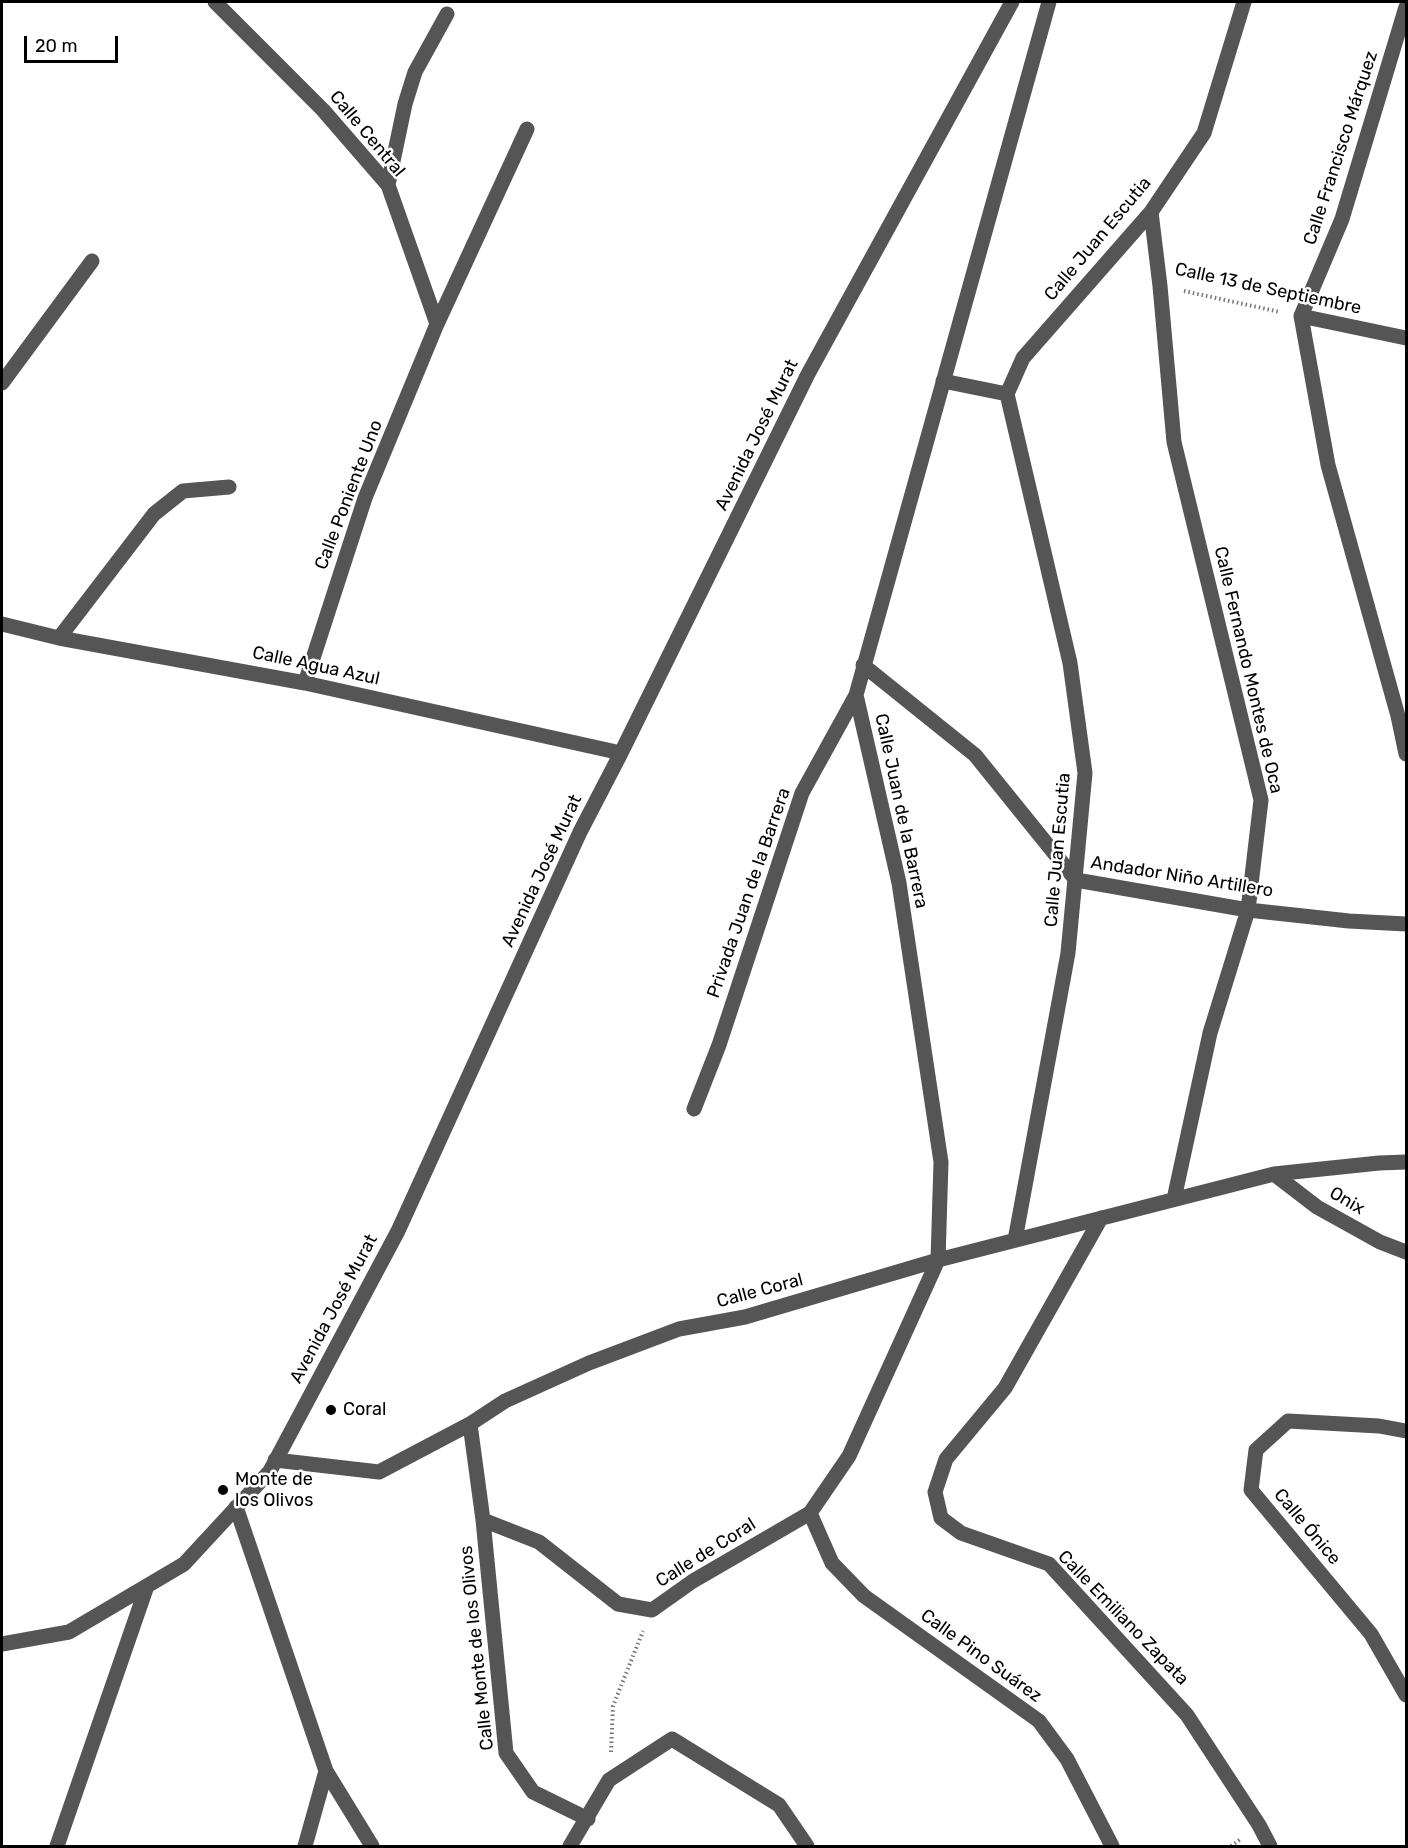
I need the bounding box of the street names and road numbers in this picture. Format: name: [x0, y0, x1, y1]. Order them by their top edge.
street label: Calle Francisco Márquez: [1299, 48, 1383, 248]
street label: Calle Central: [325, 86, 409, 182]
street label: Calle Juan Escutia: [1040, 173, 1156, 305]
street label: Calle 13 de Septiembre: [1173, 259, 1363, 319]
street label: Avenida José Murat: [711, 356, 803, 514]
street label: Calle Poniente Uno: [311, 417, 387, 573]
street label: Calle Fernando Montes de Oca: [1209, 544, 1287, 796]
street label: Calle Agua Azul: [250, 642, 382, 690]
street label: Calle Juan de la Barrera: [870, 712, 932, 910]
street label: Calle Juan Escutia: [1040, 772, 1076, 928]
street label: Privada Juan de la Barrera: [703, 785, 795, 1001]
street label: Avenida José Murat: [497, 791, 587, 951]
street label: Andador Niño Artillero: [1089, 852, 1275, 902]
street label: Onix: [1326, 1182, 1368, 1220]
street label: Avenida José Murat: [286, 1231, 382, 1387]
street label: Calle Coral: [714, 1269, 806, 1313]
street label: Calle Ónice: [1269, 1485, 1345, 1569]
street label: Calle de Coral: [652, 1514, 760, 1592]
street label: Calle Monte de los Olivos: [456, 1545, 498, 1751]
street label: Calle Emiliano Zapata: [1053, 1546, 1193, 1690]
street label: Calle Pino Suárez: [916, 1605, 1046, 1707]

